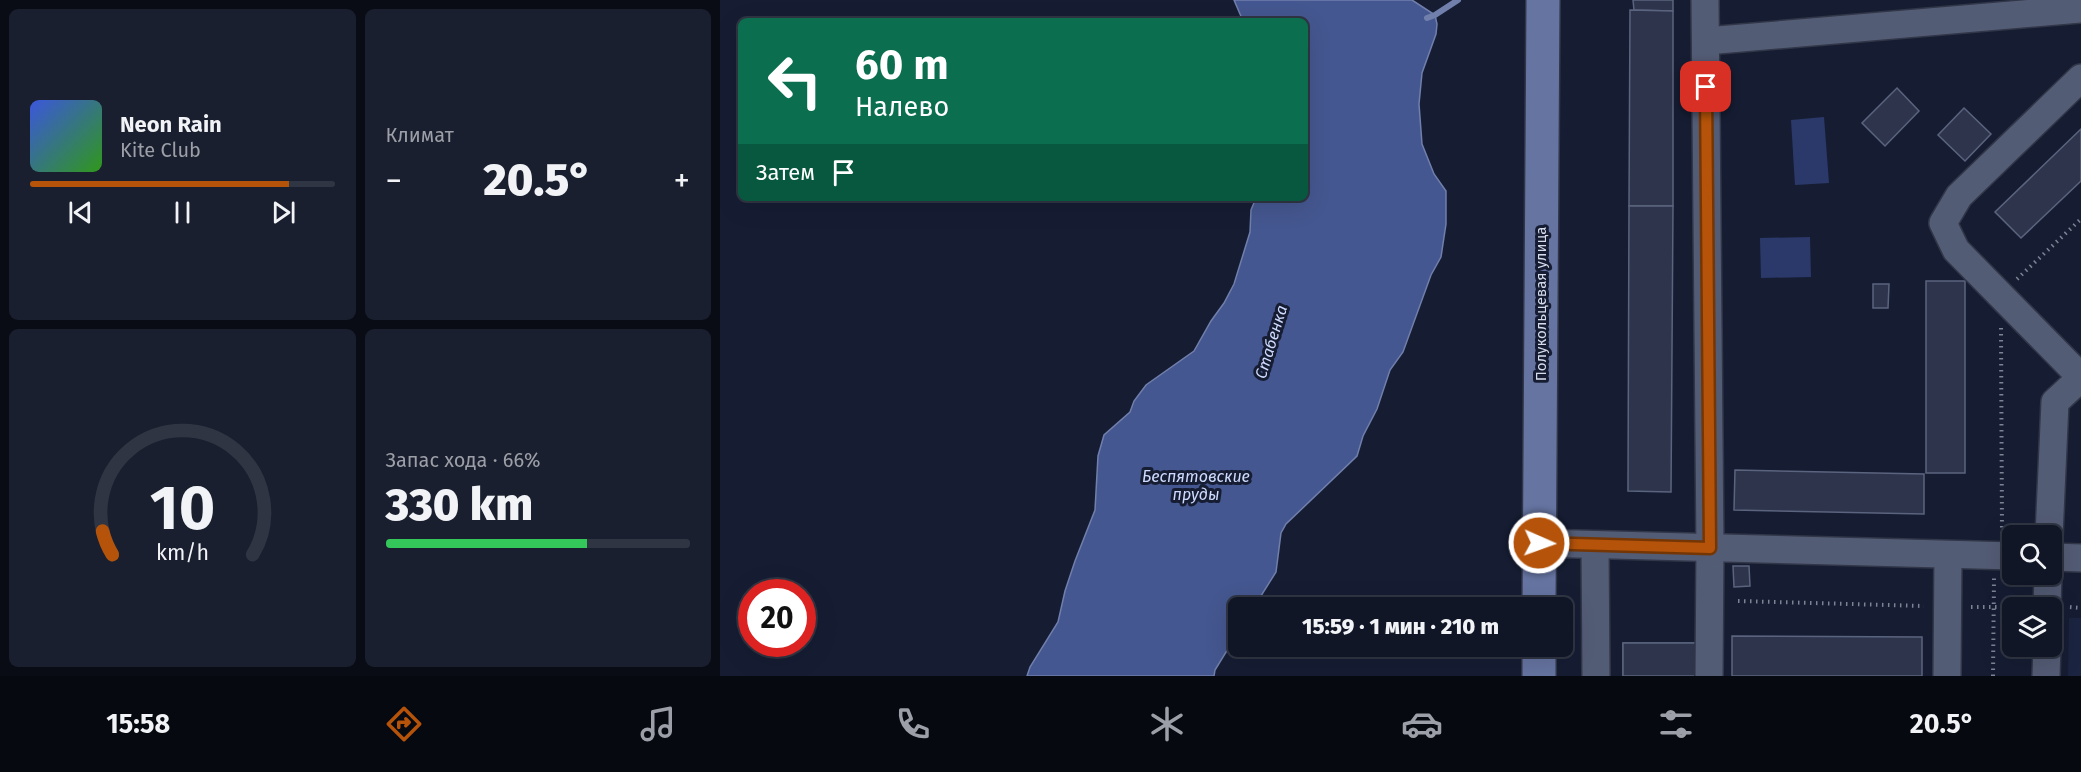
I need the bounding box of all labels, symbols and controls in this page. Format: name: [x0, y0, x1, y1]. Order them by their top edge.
text: 60 m: [855, 40, 949, 90]
icon: left: [756, 42, 834, 120]
pin: [1680, 61, 1731, 112]
icon: arrive: [1689, 70, 1722, 103]
text: Налево: [855, 91, 949, 123]
text: Neon Rain: [120, 111, 222, 138]
text: Климат: [386, 123, 454, 147]
text: Kite Club: [120, 138, 201, 162]
text: 20.5°: [483, 153, 592, 207]
icon: arrive: [827, 156, 860, 189]
text: Затем: [756, 159, 815, 186]
text: −: [386, 161, 402, 201]
text: +: [674, 161, 690, 201]
icon: previous: [64, 196, 97, 229]
icon: pause: [166, 196, 199, 229]
icon: next: [267, 196, 300, 229]
street label: Полукольцевая улица: [1532, 227, 1550, 381]
water label: Стабенка: [1251, 303, 1291, 381]
text: Запас хода · 66%: [386, 448, 541, 472]
water label: Беспятовские пруды: [1142, 467, 1250, 504]
text: 10: [150, 471, 215, 546]
text: 330 km: [386, 478, 533, 532]
position arrow: [1507, 511, 1571, 575]
map controls: [2002, 525, 2062, 657]
button: search: [2002, 525, 2062, 585]
text: km/h: [156, 540, 209, 566]
speed limit sign: 20: [738, 579, 816, 657]
button: layers: [2002, 597, 2062, 657]
text: 15:59 · 1 мин · 210 m: [1302, 613, 1499, 640]
icon: directions: [383, 703, 425, 745]
icon: music: [637, 703, 679, 745]
icon: phone: [892, 703, 934, 745]
icon: climate: [1146, 703, 1188, 745]
icon: car: [1401, 703, 1443, 745]
icon: filters: [1655, 703, 1697, 745]
text: 15:58: [106, 708, 170, 740]
text: 20.5°: [1910, 708, 1975, 740]

